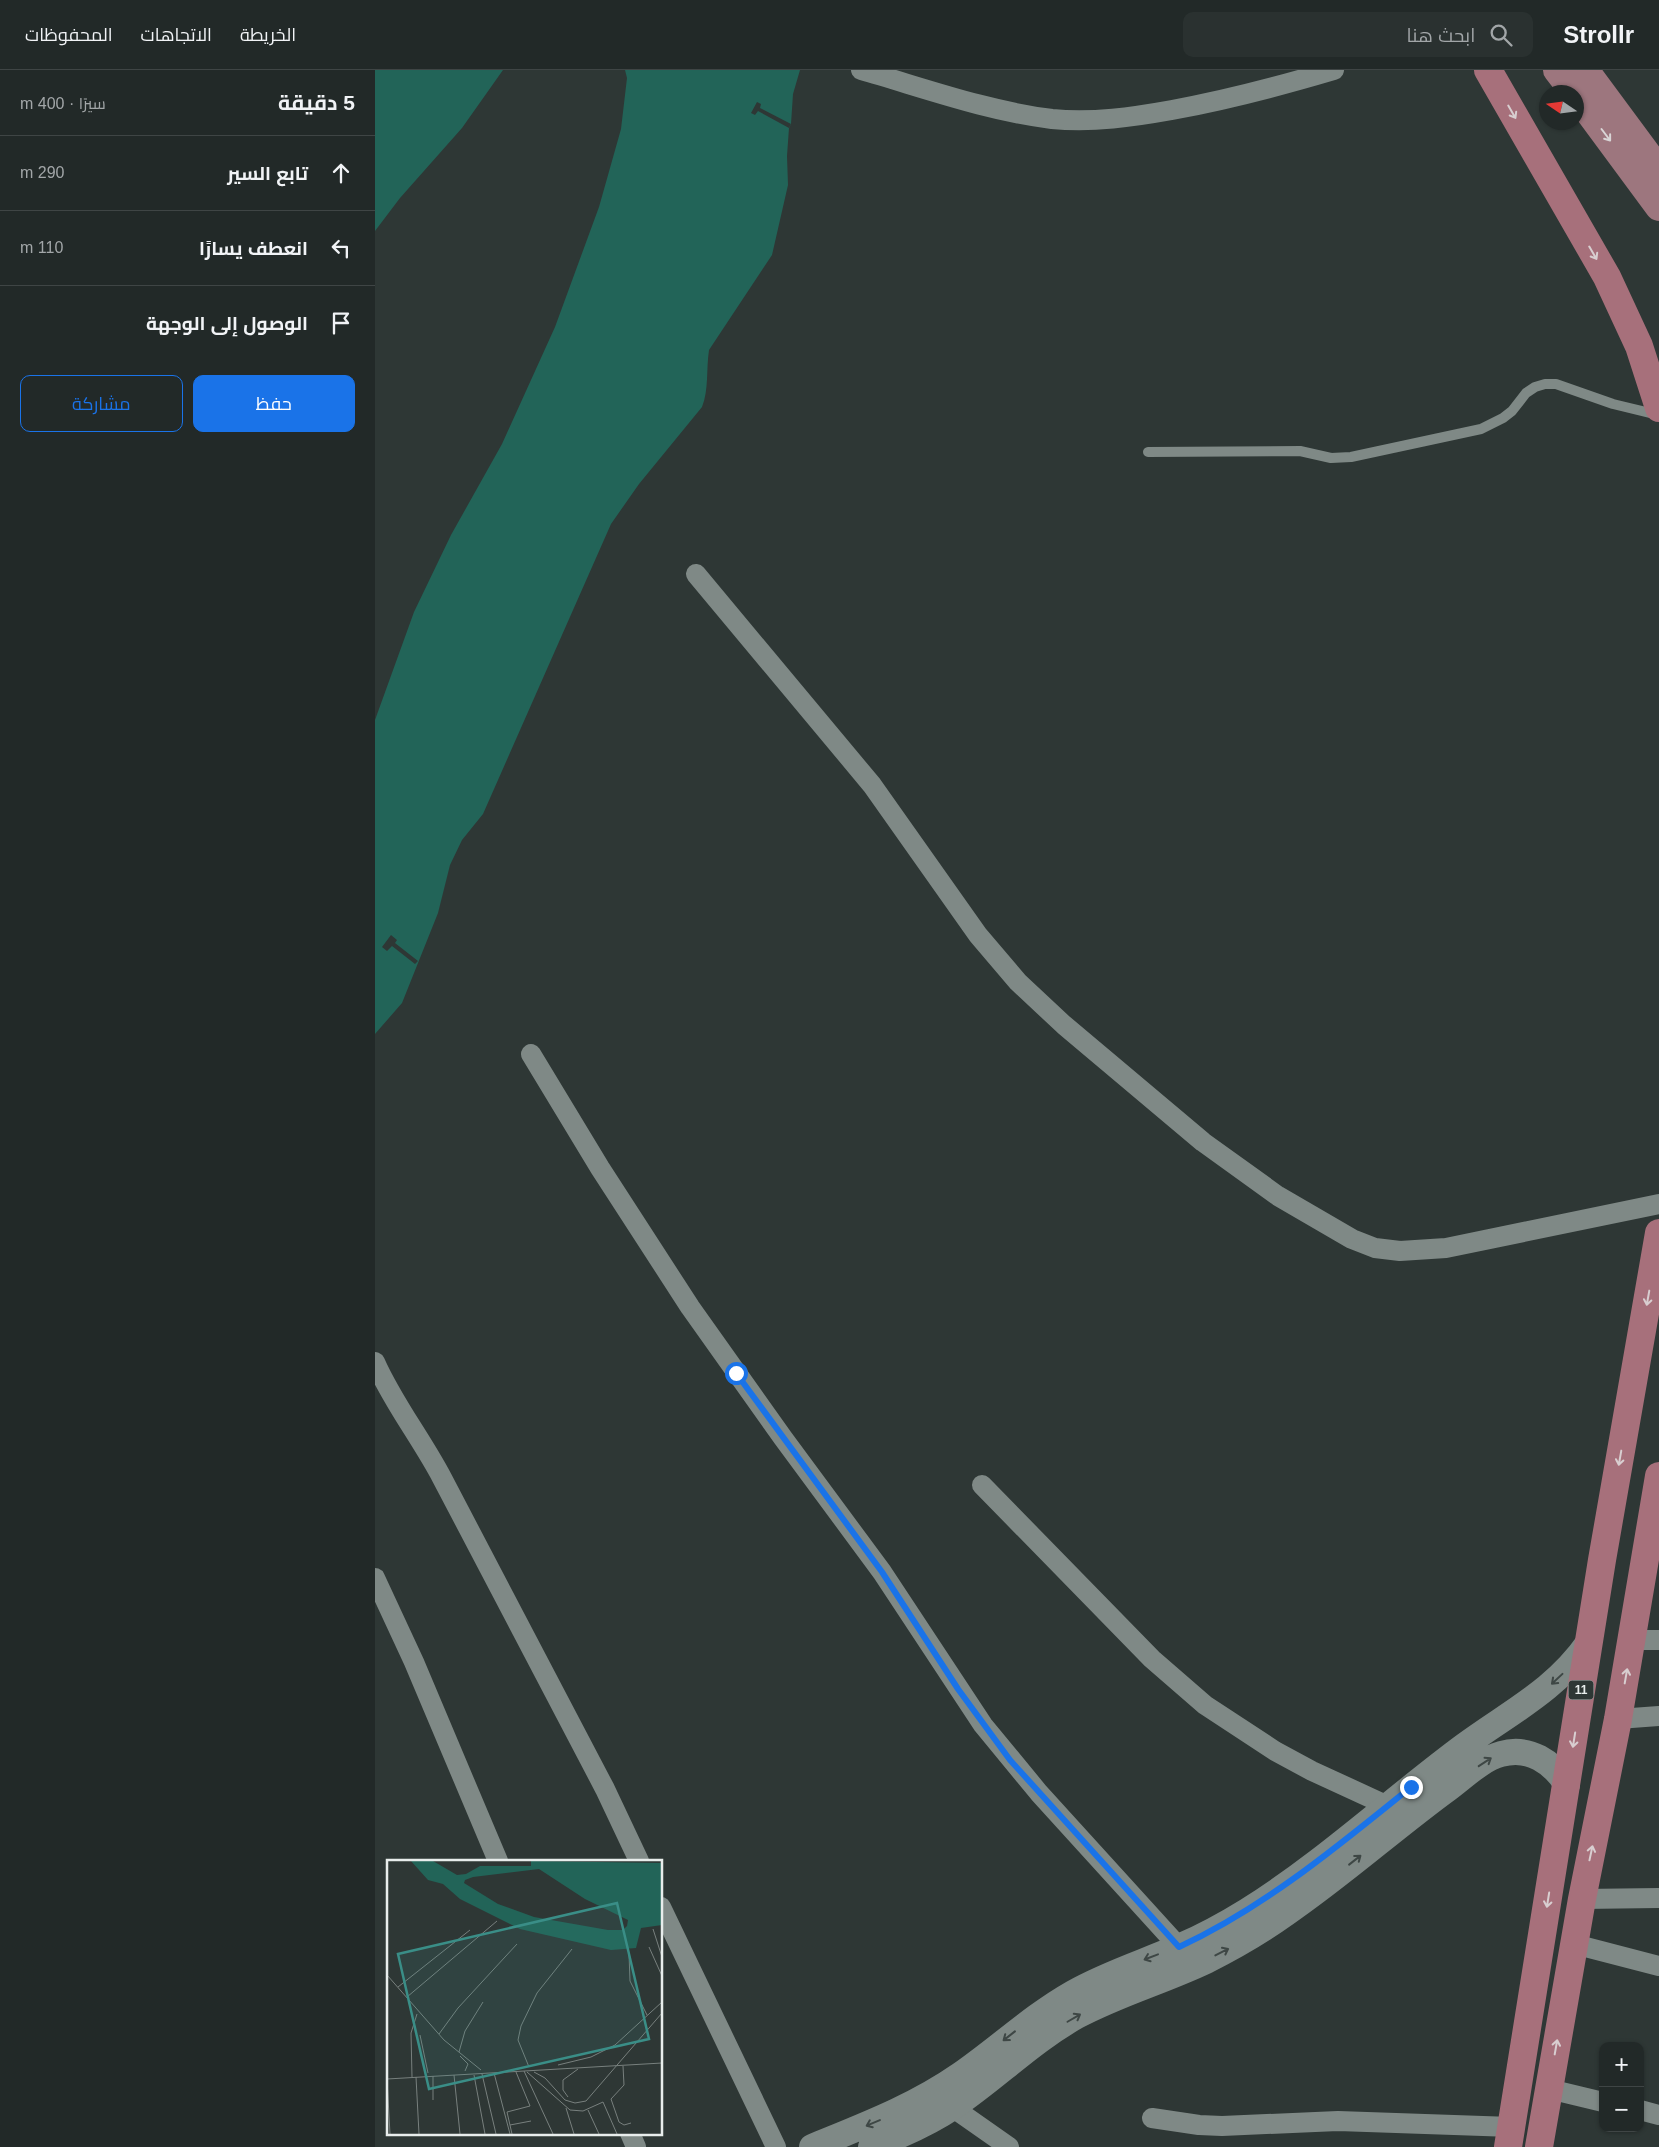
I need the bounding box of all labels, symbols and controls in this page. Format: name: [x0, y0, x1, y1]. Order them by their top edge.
search box: [1183, 12, 1533, 57]
icon: search: [1487, 21, 1515, 49]
text: Strollr: [1563, 21, 1634, 48]
text: المحفوظات: [25, 25, 113, 45]
text: الاتجاهات: [141, 25, 212, 45]
text: الخريطة: [240, 25, 296, 45]
text: ابحث هنا: [1407, 25, 1475, 46]
north arrow: [1539, 85, 1584, 130]
text: 5 دقيقة: [278, 91, 355, 114]
text: سيرًا · 400 m: [20, 95, 106, 112]
one-way arrow: [1508, 105, 1518, 119]
one-way arrow: [1600, 128, 1611, 141]
icon: ahead: [327, 159, 355, 187]
text: تابع السير: [227, 163, 308, 184]
text: 290 m: [20, 164, 64, 181]
icon: left: [327, 234, 355, 262]
text: انعطف يسارًا: [199, 238, 308, 259]
text: 110 m: [20, 239, 63, 256]
one-way arrow: [1588, 246, 1598, 261]
icon: arrive: [327, 309, 355, 337]
text: الوصول إلى الوجهة: [146, 313, 308, 334]
button: مشاركة: [20, 375, 183, 432]
button: حفظ: [193, 375, 355, 432]
one-way arrow: [1642, 1290, 1652, 1306]
route start: [725, 1362, 748, 1385]
one-way arrow: [1614, 1450, 1624, 1466]
one-way arrow: [1621, 1669, 1631, 1685]
one-way arrow: [1551, 1673, 1564, 1685]
road number: 11: [1569, 1680, 1593, 1700]
one-way arrow: [1568, 1731, 1578, 1747]
one-way arrow: [1478, 1757, 1492, 1767]
route end: [1400, 1776, 1423, 1799]
one-way arrow: [1587, 1845, 1596, 1861]
one-way arrow: [1349, 1855, 1362, 1866]
inset map: [387, 1860, 663, 2134]
one-way arrow: [1543, 1892, 1553, 1908]
one-way arrow: [1214, 1947, 1229, 1956]
one-way arrow: [1144, 1953, 1159, 1963]
one-way arrow: [1066, 2013, 1081, 2023]
one-way arrow: [1003, 2030, 1016, 2041]
one-way arrow: [1551, 2040, 1561, 2056]
map controls: [1599, 2042, 1644, 2132]
button: +: [1599, 2042, 1644, 2087]
button: −: [1599, 2087, 1644, 2132]
one-way arrow: [866, 2118, 881, 2128]

